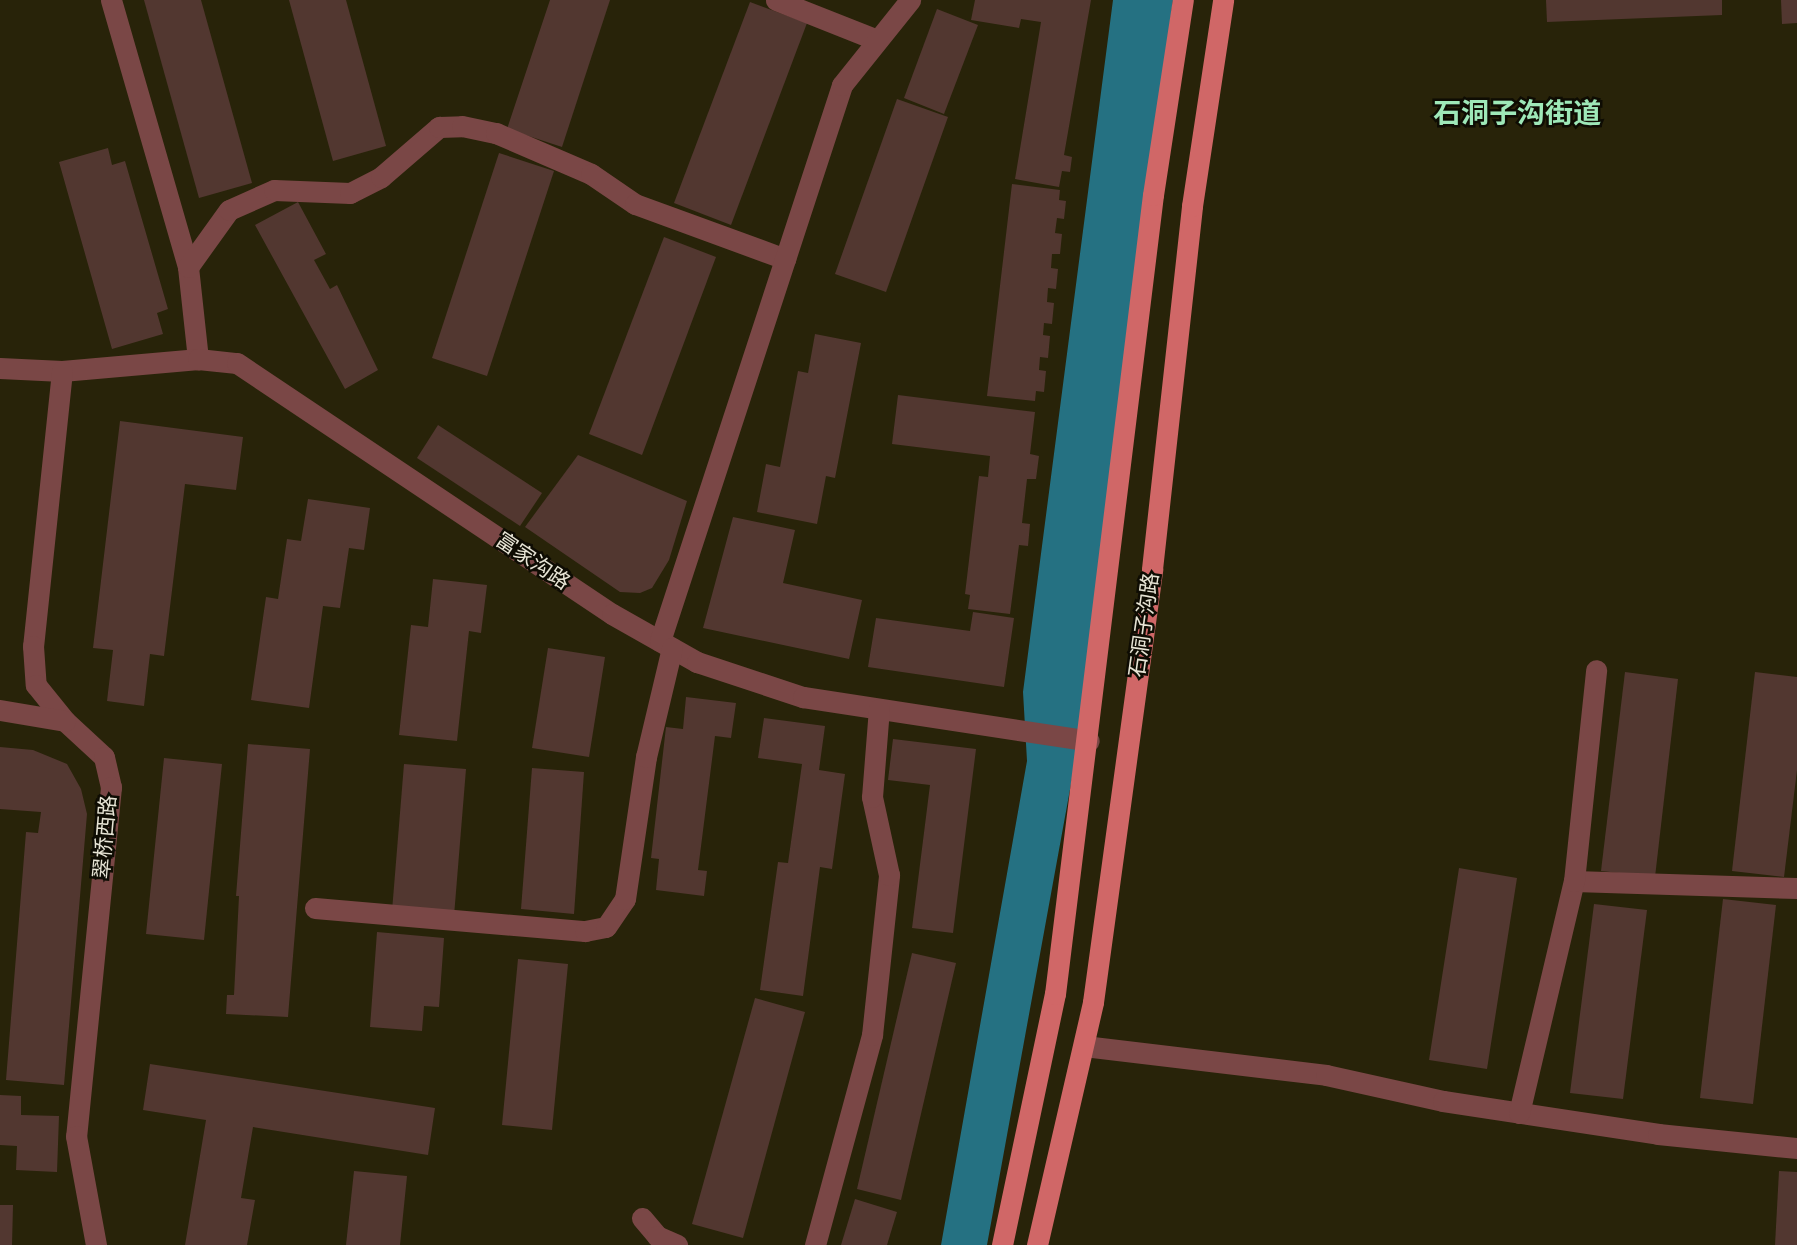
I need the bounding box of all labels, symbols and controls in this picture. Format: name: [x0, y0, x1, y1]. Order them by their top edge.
district label: 石洞子沟街道: [1433, 97, 1601, 131]
street label: 富家沟路: [491, 527, 575, 595]
street label: 石洞子沟路: [1124, 571, 1164, 679]
street label: 翠桥西路: [89, 794, 121, 880]

